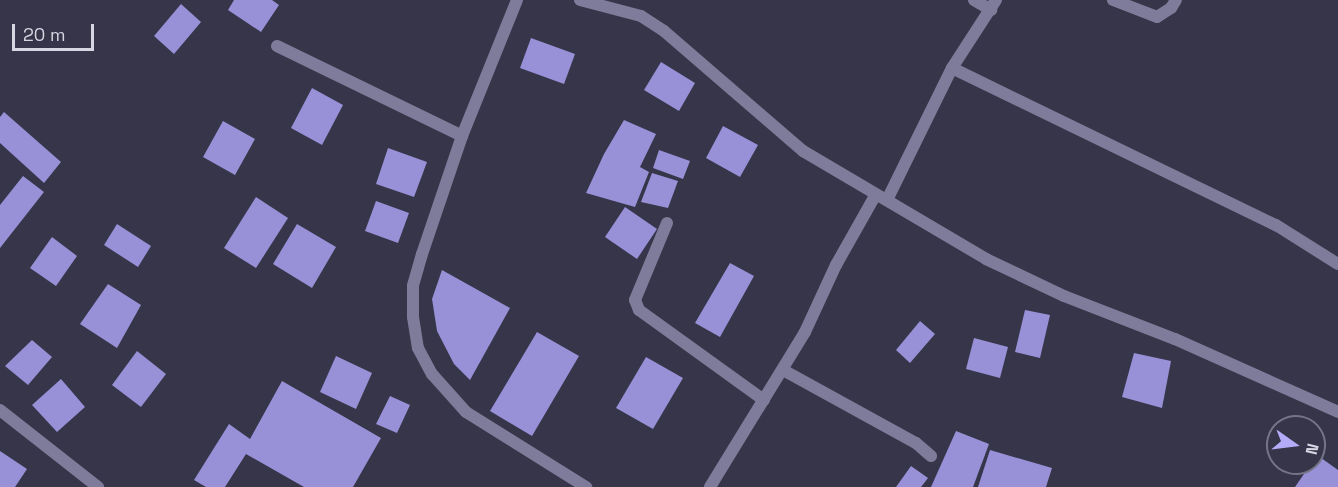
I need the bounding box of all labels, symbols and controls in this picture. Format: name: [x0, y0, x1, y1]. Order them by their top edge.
scale bar: [15, 12, 98, 50]
text: 20 m: [23, 23, 66, 46]
north arrow: [1266, 415, 1326, 475]
text: N: [1301, 441, 1323, 457]

